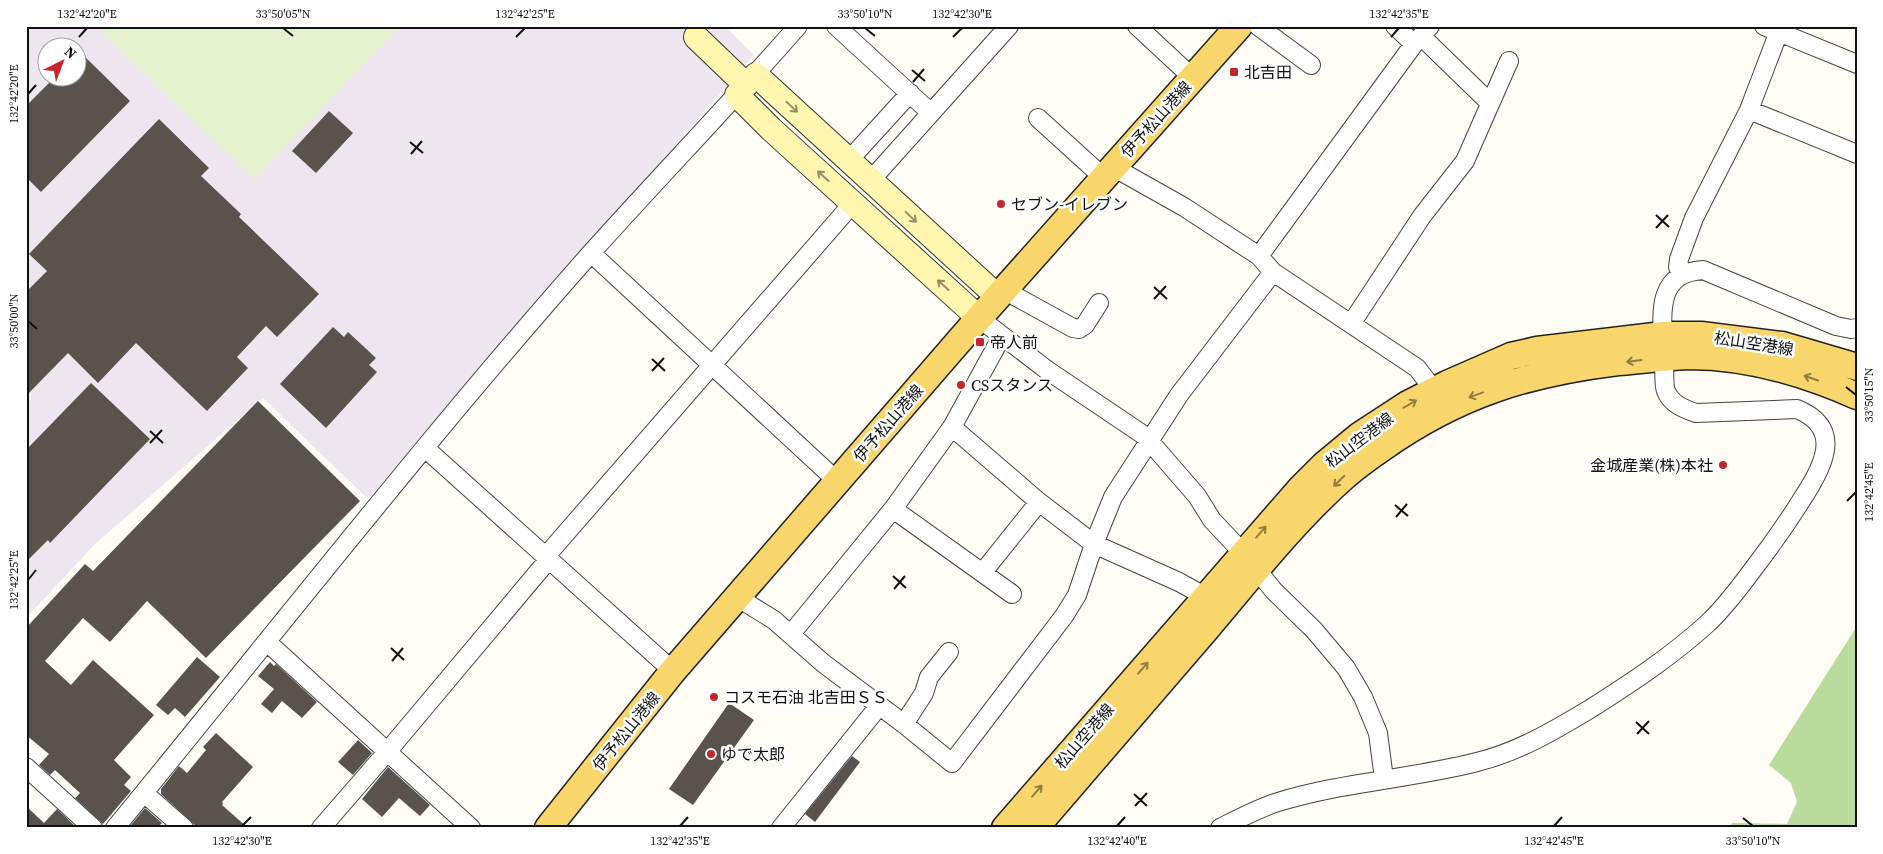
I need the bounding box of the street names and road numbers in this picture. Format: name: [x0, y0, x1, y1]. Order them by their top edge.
street label: 伊予松山港線: [1116, 76, 1196, 162]
street label: 松山空港線: [1713, 326, 1795, 360]
street label: 伊予松山港線: [848, 380, 928, 466]
street label: 松山空港線: [1320, 407, 1398, 473]
street label: 伊予松山港線: [587, 687, 665, 775]
street label: 松山空港線: [1049, 699, 1119, 773]

